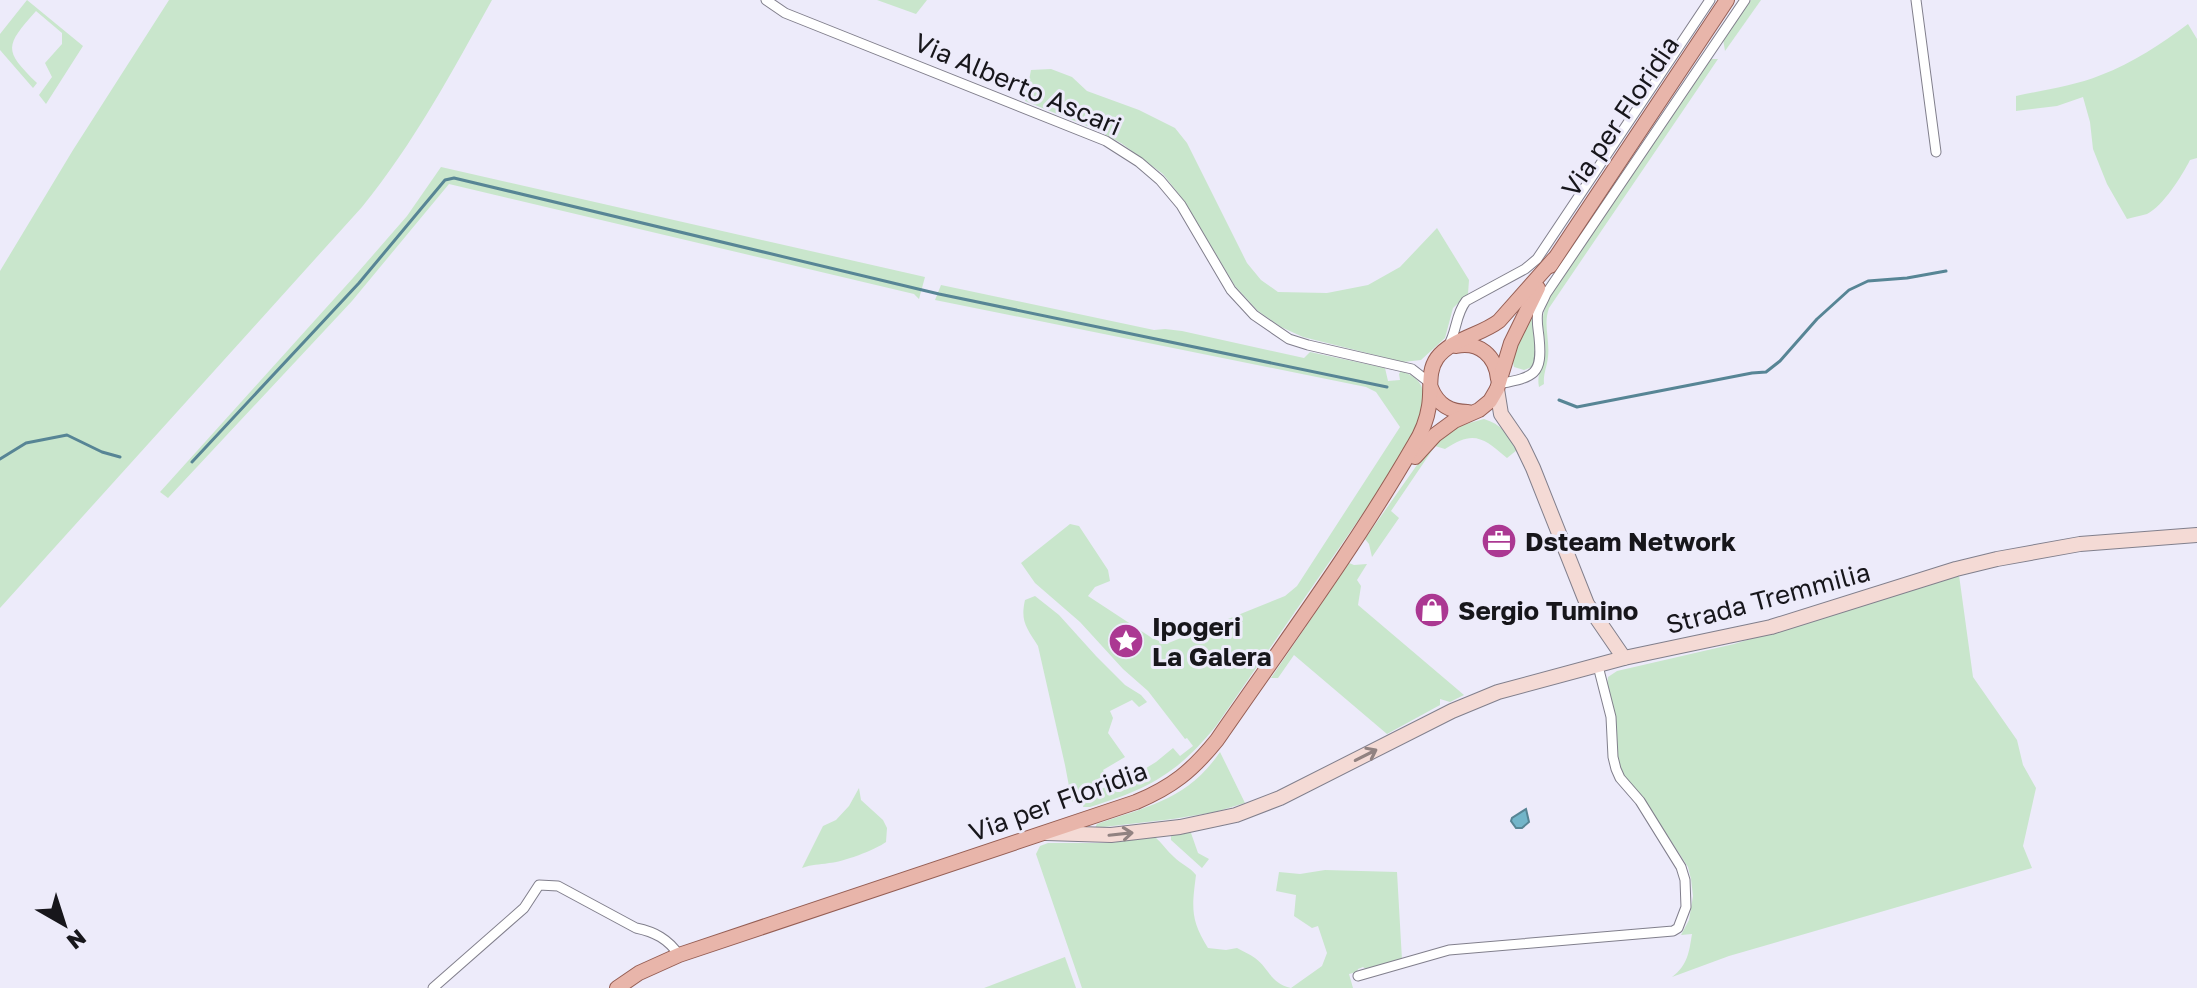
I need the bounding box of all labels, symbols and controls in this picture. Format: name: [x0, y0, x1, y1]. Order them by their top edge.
street label: Via Alberto Ascari: [910, 26, 1126, 142]
street label: Via per Floridia: [1555, 30, 1685, 202]
office icon: Dsteam Network: [1480, 522, 1518, 560]
place label: Dsteam Network: [1525, 526, 1736, 557]
street label: Strada Tremmilia: [1663, 556, 1873, 640]
shop icon: Sergio Tumino: [1413, 591, 1451, 629]
place label: Sergio Tumino: [1458, 595, 1638, 626]
place label: Ipogeri La Galera: [1152, 611, 1272, 672]
place icon: Ipogeri La Galera: [1107, 622, 1145, 660]
one-way arrow: [1354, 747, 1378, 762]
street label: Via per Floridia: [965, 754, 1151, 848]
one-way arrow: [1107, 826, 1134, 841]
north arrow: [24, 884, 104, 964]
text: N: [62, 924, 92, 956]

